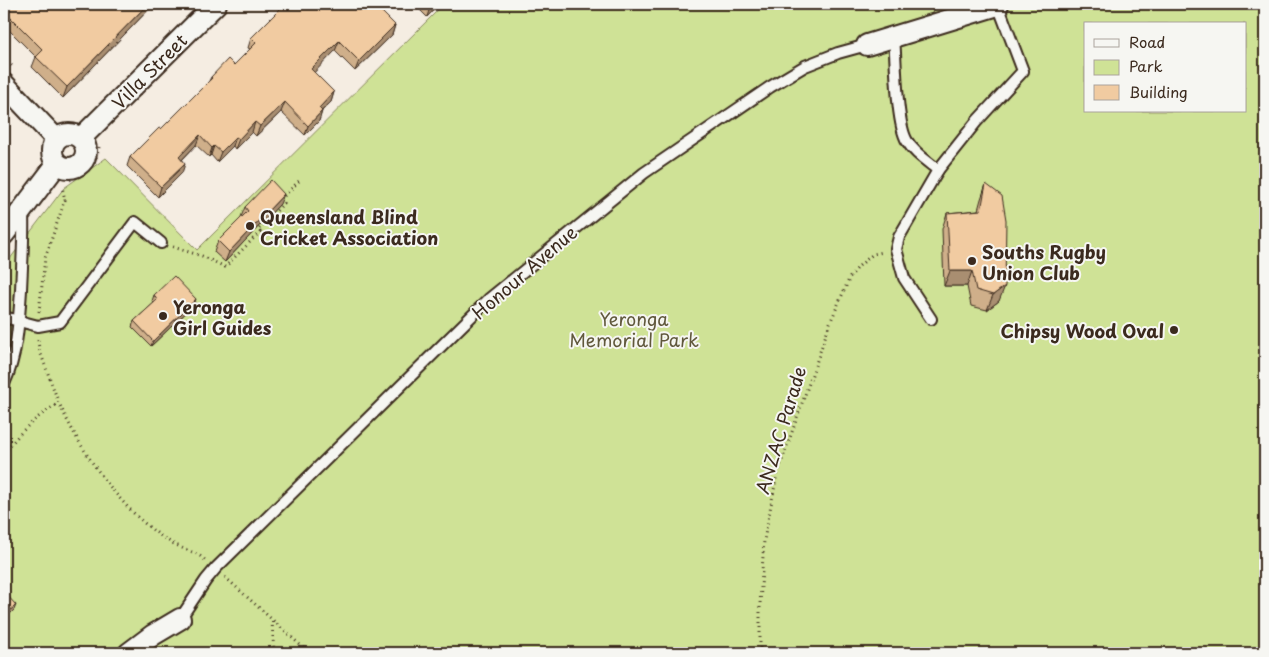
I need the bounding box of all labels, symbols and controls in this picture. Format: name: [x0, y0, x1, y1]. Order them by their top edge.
legend: [1084, 22, 1246, 112]
street label: Villa Street: [105, 27, 193, 115]
text: Road: [1129, 30, 1165, 53]
text: Park: [1129, 54, 1163, 77]
text: Building: [1129, 80, 1188, 103]
place label: Queensland Blind Cricket Association: [260, 203, 438, 251]
street label: Honour Avenue: [466, 219, 583, 325]
marker: Queensland Blind Cricket Association: [244, 220, 256, 232]
place label: Souths Rugby Union Club: [982, 238, 1106, 286]
marker: Souths Rugby Union Club: [966, 255, 978, 267]
place label: Yeronga Girl Guides: [173, 293, 272, 341]
park label: Yeronga Memorial Park: [569, 305, 699, 353]
marker: Yeronga Girl Guides: [157, 310, 169, 322]
place label: Chipsy Wood Oval: [1001, 317, 1164, 344]
marker: Chipsy Wood Oval: [1168, 324, 1180, 336]
street label: ANZAC Parade: [748, 363, 812, 497]

